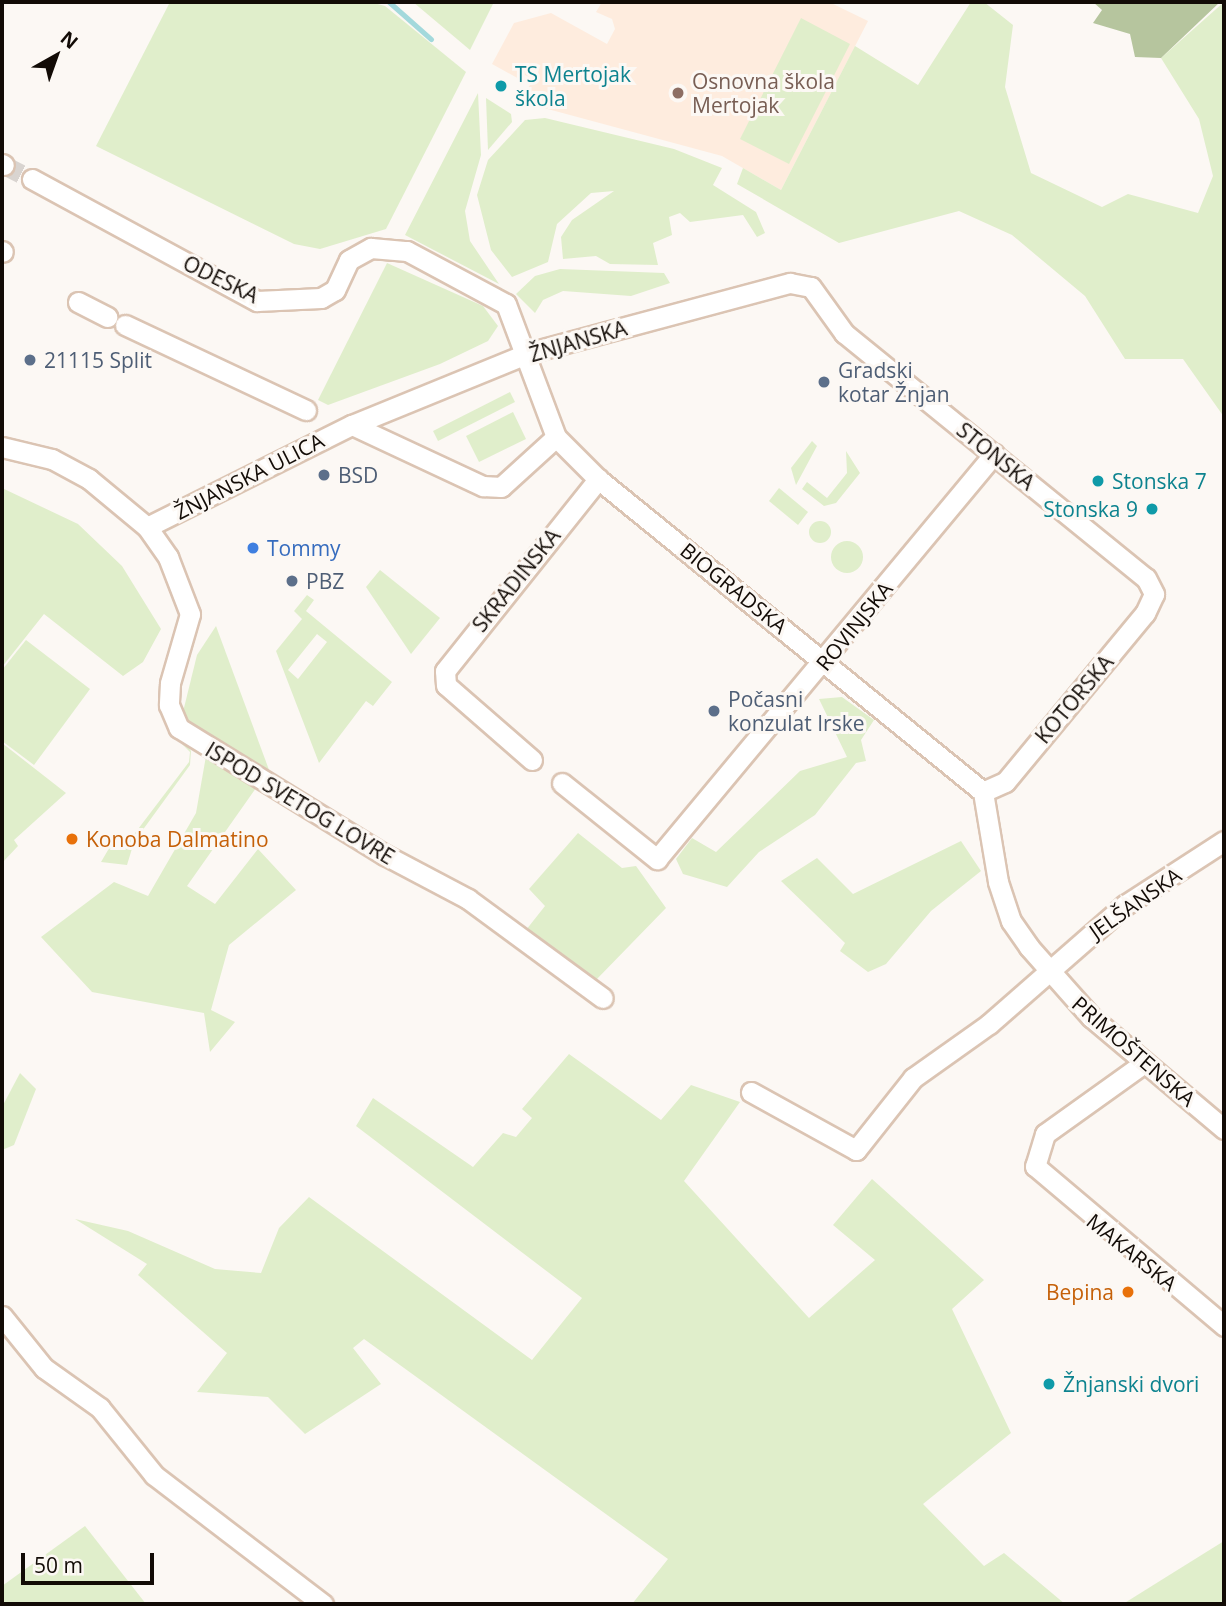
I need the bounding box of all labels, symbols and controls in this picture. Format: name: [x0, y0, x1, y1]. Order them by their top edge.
north arrow: [21, 21, 91, 91]
text: N: [55, 25, 84, 55]
place label: TS Mertojak škola: [515, 61, 631, 111]
place label: Osnovna škola Mertojak: [692, 68, 835, 118]
marker: TS Mertojak škola: [493, 78, 509, 94]
marker: Osnovna škola Mertojak: [670, 85, 686, 101]
street label: ODESKA: [179, 250, 263, 308]
street label: ŽNJANSKA: [526, 315, 630, 367]
place label: 21115 Split: [44, 347, 152, 373]
marker: 21115 Split: [22, 352, 38, 368]
place label: Gradski kotar Žnjan: [838, 357, 950, 407]
marker: Gradski kotar Žnjan: [816, 374, 832, 390]
street label: STONSKA: [952, 417, 1040, 495]
street label: ŽNJANSKA ULICA: [170, 427, 328, 525]
place label: BSD: [338, 462, 378, 488]
marker: BSD: [316, 467, 332, 483]
place label: Stonska 7: [1112, 468, 1207, 494]
marker: Stonska 7: [1090, 473, 1106, 489]
place label: Stonska 9: [1043, 496, 1138, 522]
marker: Stonska 9: [1144, 501, 1160, 517]
street label: SKRADINSKA: [467, 523, 565, 637]
place label: Tommy: [267, 535, 341, 561]
street label: BIOGRADSKA: [675, 537, 793, 639]
marker: Tommy: [245, 540, 261, 556]
place label: PBZ: [306, 568, 344, 594]
marker: PBZ: [284, 573, 300, 589]
street label: ROVINJSKA: [811, 577, 897, 675]
street label: KOTORSKA: [1030, 650, 1118, 748]
place label: Počasni konzulat Irske: [728, 686, 864, 736]
marker: Počasni konzulat Irske: [706, 703, 722, 719]
street label: ISPOD SVETOG LOVRE: [201, 737, 399, 869]
place label: Konoba Dalmatino: [86, 826, 269, 852]
marker: Konoba Dalmatino: [64, 831, 80, 847]
street label: JELŠANSKA: [1084, 862, 1186, 944]
street label: PRIMOŠTENSKA: [1067, 991, 1201, 1111]
street label: MAKARSKA: [1082, 1208, 1182, 1296]
place label: Bepina: [1046, 1279, 1114, 1305]
marker: Bepina: [1120, 1284, 1136, 1300]
place label: Žnjanski dvori: [1063, 1371, 1199, 1397]
marker: Žnjanski dvori: [1041, 1376, 1057, 1392]
scale bar: [24, 1540, 158, 1584]
text: 50 m: [34, 1551, 83, 1579]

